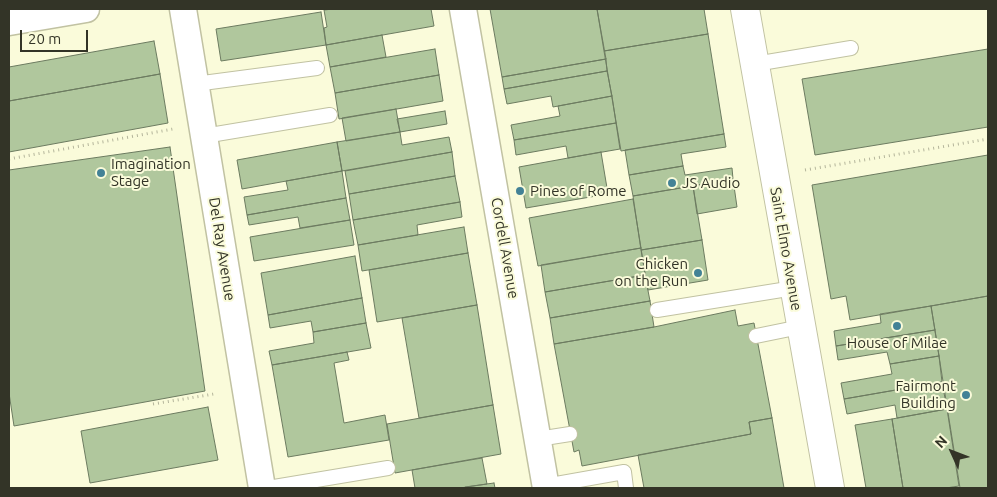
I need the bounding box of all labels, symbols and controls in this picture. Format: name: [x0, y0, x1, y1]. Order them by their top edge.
scale bar: [22, 20, 90, 52]
text: 20 m: [28, 30, 61, 47]
place label: Imagination Stage: [111, 155, 191, 190]
marker: Imagination Stage: [95, 167, 107, 179]
place label: JS Audio: [682, 174, 740, 192]
marker: JS Audio: [666, 177, 678, 189]
place label: Pines of Rome: [530, 182, 627, 200]
marker: Pines of Rome: [514, 185, 526, 197]
street label: Saint Elmo Avenue: [766, 186, 806, 312]
street label: Del Ray Avenue: [205, 196, 239, 302]
street label: Cordell Avenue: [487, 196, 523, 300]
place label: Chicken on the Run: [615, 255, 688, 290]
marker: Chicken on the Run: [692, 267, 704, 279]
marker: House of Milae: [891, 320, 903, 332]
place label: House of Milae: [847, 334, 947, 352]
place label: Fairmont Building: [895, 377, 956, 412]
marker: Fairmont Building: [960, 389, 972, 401]
north arrow: [927, 427, 977, 477]
text: N: [932, 432, 950, 451]

